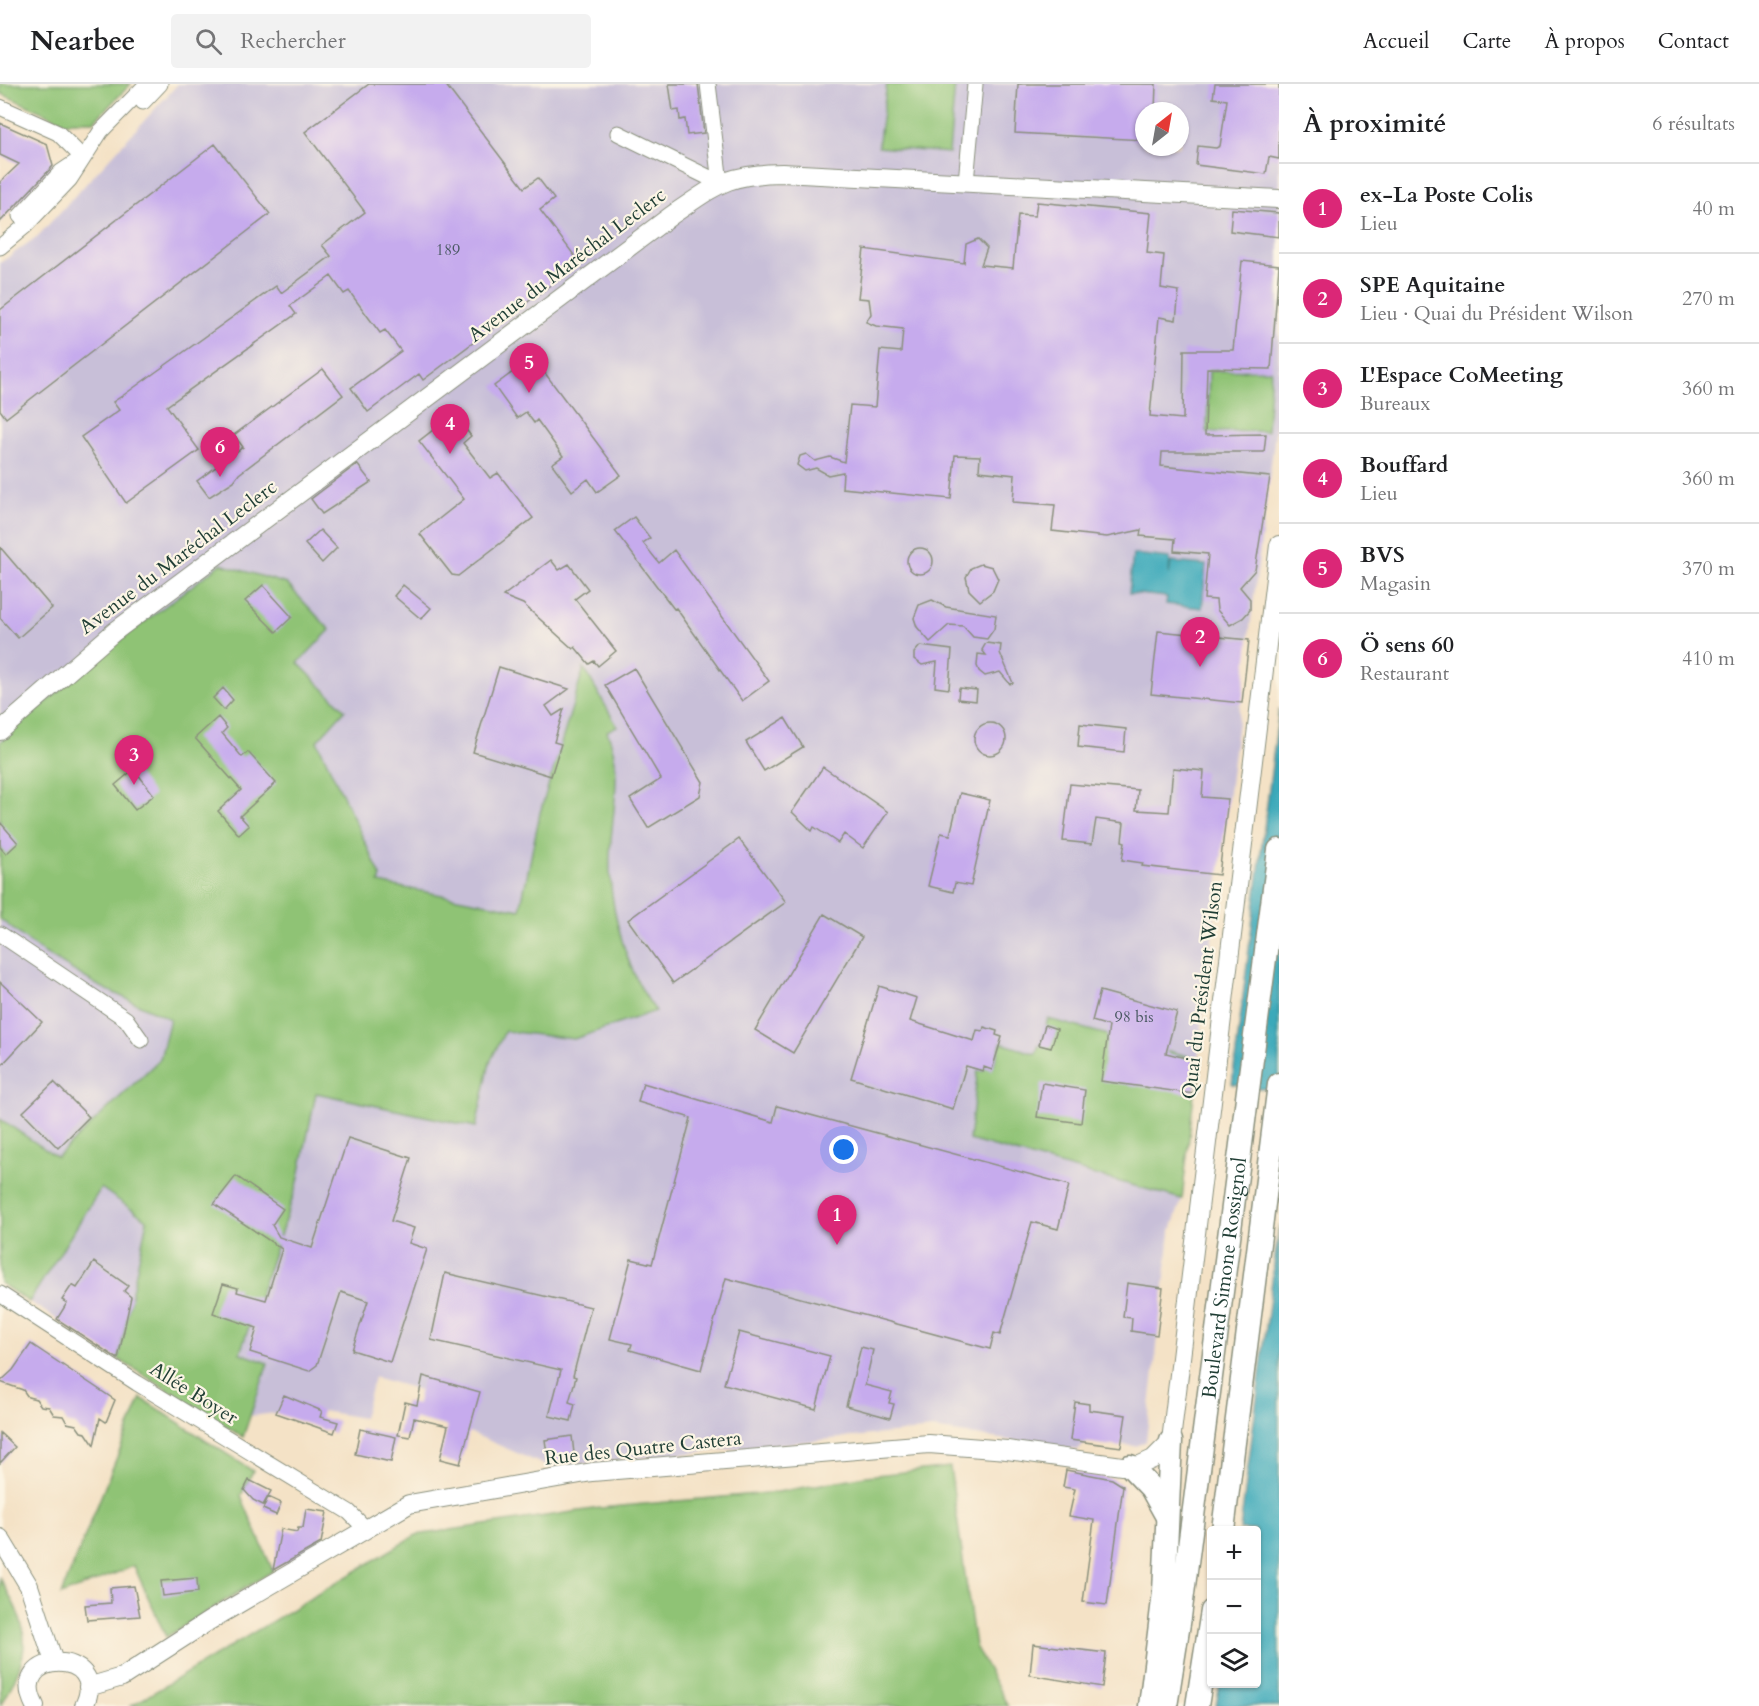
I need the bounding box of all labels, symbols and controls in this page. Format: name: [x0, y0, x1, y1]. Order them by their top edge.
search box: [171, 14, 591, 68]
text: Nearbee: [30, 22, 135, 60]
icon: search: [192, 25, 225, 58]
text: Rechercher: [240, 26, 346, 56]
text: Accueil: [1363, 27, 1429, 56]
text: Carte: [1462, 27, 1511, 56]
text: À propos: [1544, 27, 1625, 56]
text: Contact: [1658, 27, 1729, 56]
north arrow: [1135, 102, 1189, 156]
text: À proximité: [1303, 106, 1446, 141]
text: 6 résultats: [1652, 110, 1735, 137]
text: ex-La Poste Colis: [1360, 180, 1533, 210]
street label: Avenue du Maréchal Leclerc: [463, 182, 671, 348]
text: 1: [1317, 195, 1328, 222]
text: 40 m: [1692, 195, 1735, 222]
text: Lieu: [1360, 210, 1398, 237]
house number: 189: [436, 239, 460, 261]
text: SPE Aquitaine: [1360, 270, 1505, 300]
text: 2: [1317, 285, 1328, 312]
text: 270 m: [1682, 285, 1735, 312]
text: Lieu · Quai du Président Wilson: [1360, 300, 1633, 327]
pin: 5: [510, 344, 548, 393]
text: L'Espace CoMeeting: [1360, 360, 1563, 390]
text: 3: [1317, 375, 1328, 402]
text: 360 m: [1682, 375, 1735, 402]
text: Bureaux: [1360, 390, 1431, 417]
pin: 4: [430, 404, 470, 454]
pin: 6: [200, 428, 240, 477]
text: Bouffard: [1360, 450, 1448, 480]
text: 4: [1317, 465, 1328, 492]
text: 360 m: [1682, 465, 1735, 492]
street label: Avenue du Maréchal Leclerc: [74, 474, 282, 640]
text: Lieu: [1360, 480, 1398, 507]
text: BVS: [1360, 540, 1405, 570]
text: 5: [1317, 555, 1328, 582]
text: 370 m: [1682, 555, 1735, 582]
text: Magasin: [1360, 570, 1431, 597]
pin: 2: [1180, 618, 1220, 667]
text: Ö sens 60: [1360, 630, 1454, 660]
text: 6: [1317, 645, 1328, 672]
text: 410 m: [1682, 645, 1735, 672]
text: Restaurant: [1360, 660, 1449, 687]
pin: 3: [114, 736, 154, 785]
street label: Quai du Président Wilson: [1175, 879, 1229, 1101]
house number: 98 bis: [1114, 1006, 1154, 1028]
your location: [829, 1135, 858, 1164]
street label: Boulevard Simone Rossignol: [1195, 1156, 1253, 1400]
pin: 1: [818, 1196, 856, 1245]
street label: Allée Boyer: [145, 1355, 244, 1431]
street label: Rue des Quatre Castera: [543, 1424, 743, 1472]
map controls: [1207, 1526, 1261, 1688]
button: +: [1207, 1526, 1261, 1580]
button: −: [1207, 1580, 1261, 1634]
button: layers: [1207, 1634, 1261, 1688]

